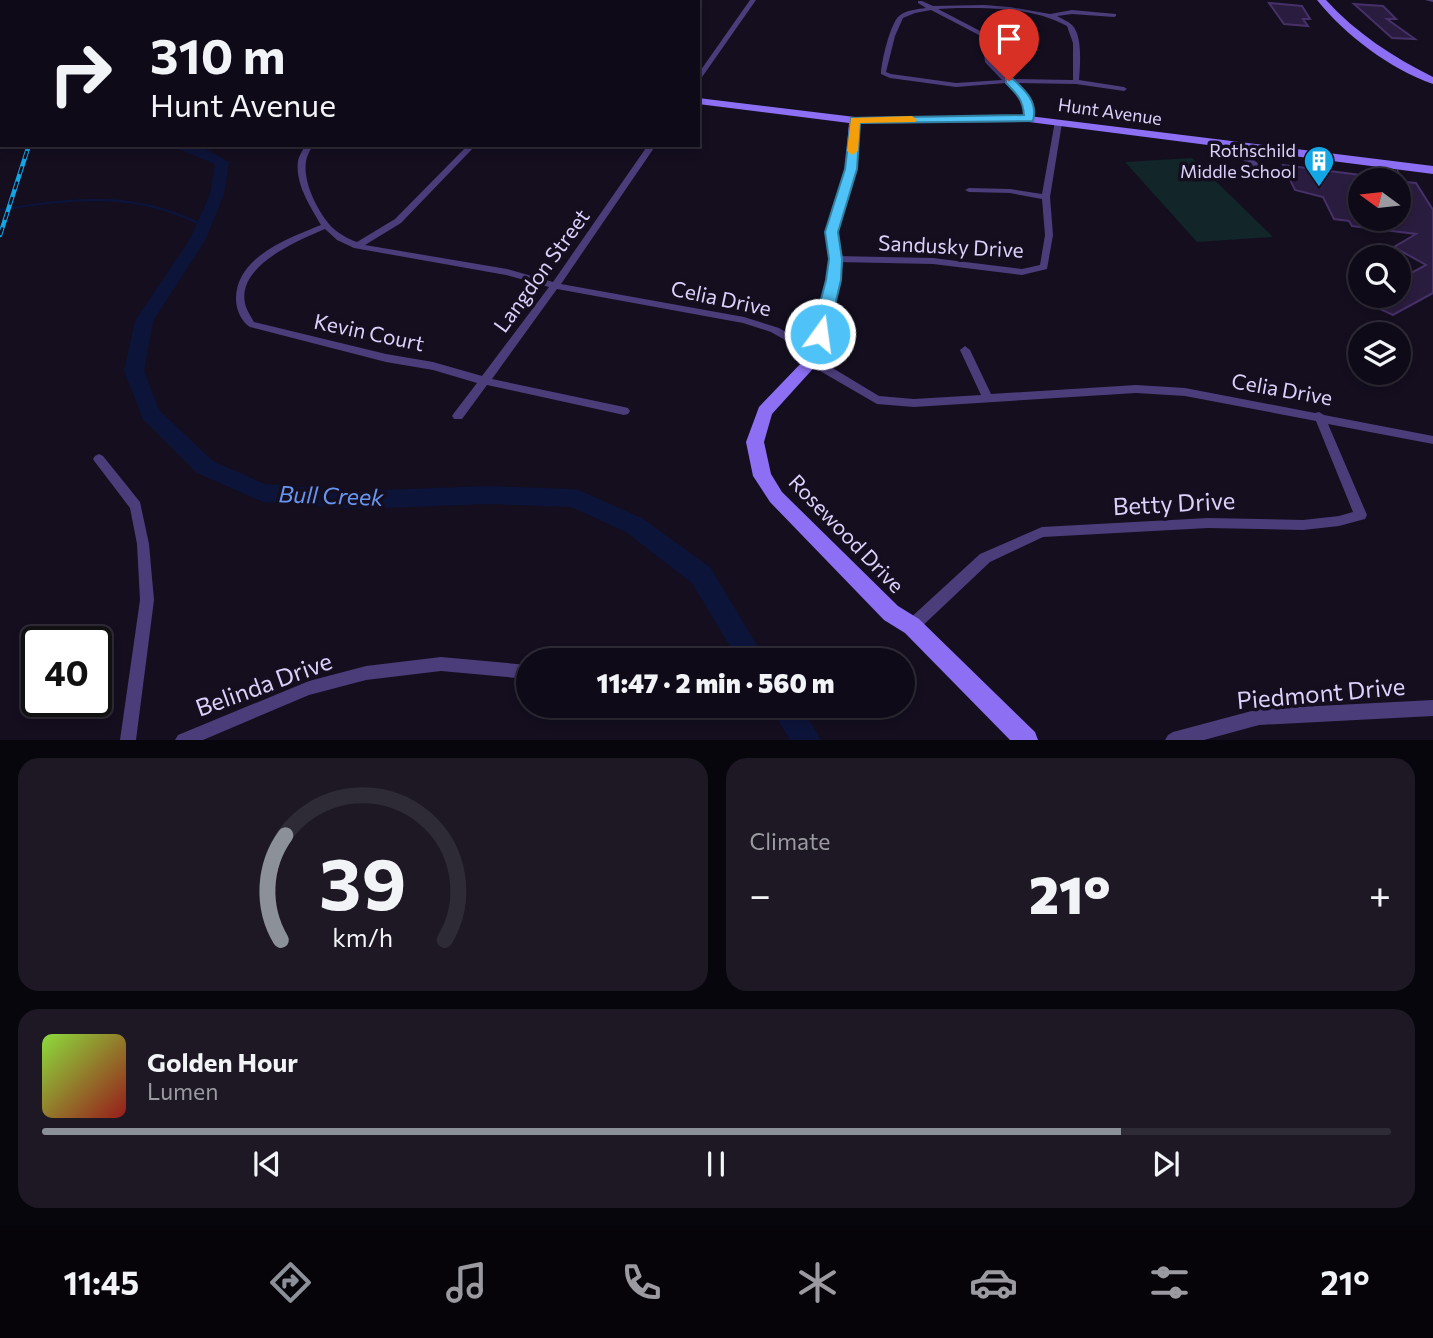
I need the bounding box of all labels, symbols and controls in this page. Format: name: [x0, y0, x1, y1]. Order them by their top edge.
pin: [979, 9, 1039, 81]
icon: arrive: [990, 20, 1028, 58]
text: 310 m: [150, 24, 285, 84]
icon: right: [35, 28, 126, 119]
text: Hunt Avenue: [150, 84, 336, 124]
street label: Hunt Avenue: [1057, 93, 1164, 129]
place label: Rothschild Middle School: [1180, 139, 1296, 182]
building icon: Rothschild Middle School: [1302, 144, 1336, 188]
north arrow: [1348, 168, 1410, 231]
map controls: [1348, 168, 1411, 385]
street label: Langdon Street: [488, 204, 594, 337]
street label: Sandusky Drive: [878, 229, 1025, 262]
button: search: [1348, 245, 1411, 308]
street label: Celia Drive: [669, 275, 774, 320]
position arrow: [783, 297, 857, 371]
street label: Kevin Court: [312, 308, 427, 355]
button: layers: [1348, 322, 1411, 385]
street label: Celia Drive: [1230, 367, 1335, 410]
street label: Rosewood Drive: [784, 469, 910, 597]
water label: Bull Creek: [278, 479, 385, 511]
street label: Betty Drive: [1112, 485, 1236, 520]
speed limit sign: 40: [21, 626, 112, 717]
street label: Belinda Drive: [191, 645, 336, 722]
text: 11:47 · 2 min · 560 m: [596, 667, 835, 698]
street label: Piedmont Drive: [1235, 671, 1406, 714]
text: Climate: [750, 827, 831, 855]
text: 39: [319, 837, 406, 926]
text: 21°: [1029, 861, 1111, 925]
text: −: [750, 870, 771, 917]
text: +: [1369, 870, 1391, 917]
text: km/h: [332, 922, 393, 952]
text: Golden Hour: [147, 1046, 298, 1077]
text: Lumen: [147, 1077, 218, 1105]
icon: previous: [248, 1145, 286, 1183]
icon: pause: [697, 1145, 735, 1183]
icon: next: [1147, 1145, 1185, 1183]
icon: directions: [266, 1258, 315, 1307]
icon: music: [442, 1258, 491, 1307]
icon: phone: [617, 1258, 666, 1307]
icon: climate: [793, 1258, 842, 1307]
icon: car: [969, 1258, 1018, 1307]
icon: filters: [1145, 1258, 1194, 1307]
text: 11:45: [63, 1262, 139, 1302]
text: 21°: [1321, 1262, 1370, 1302]

